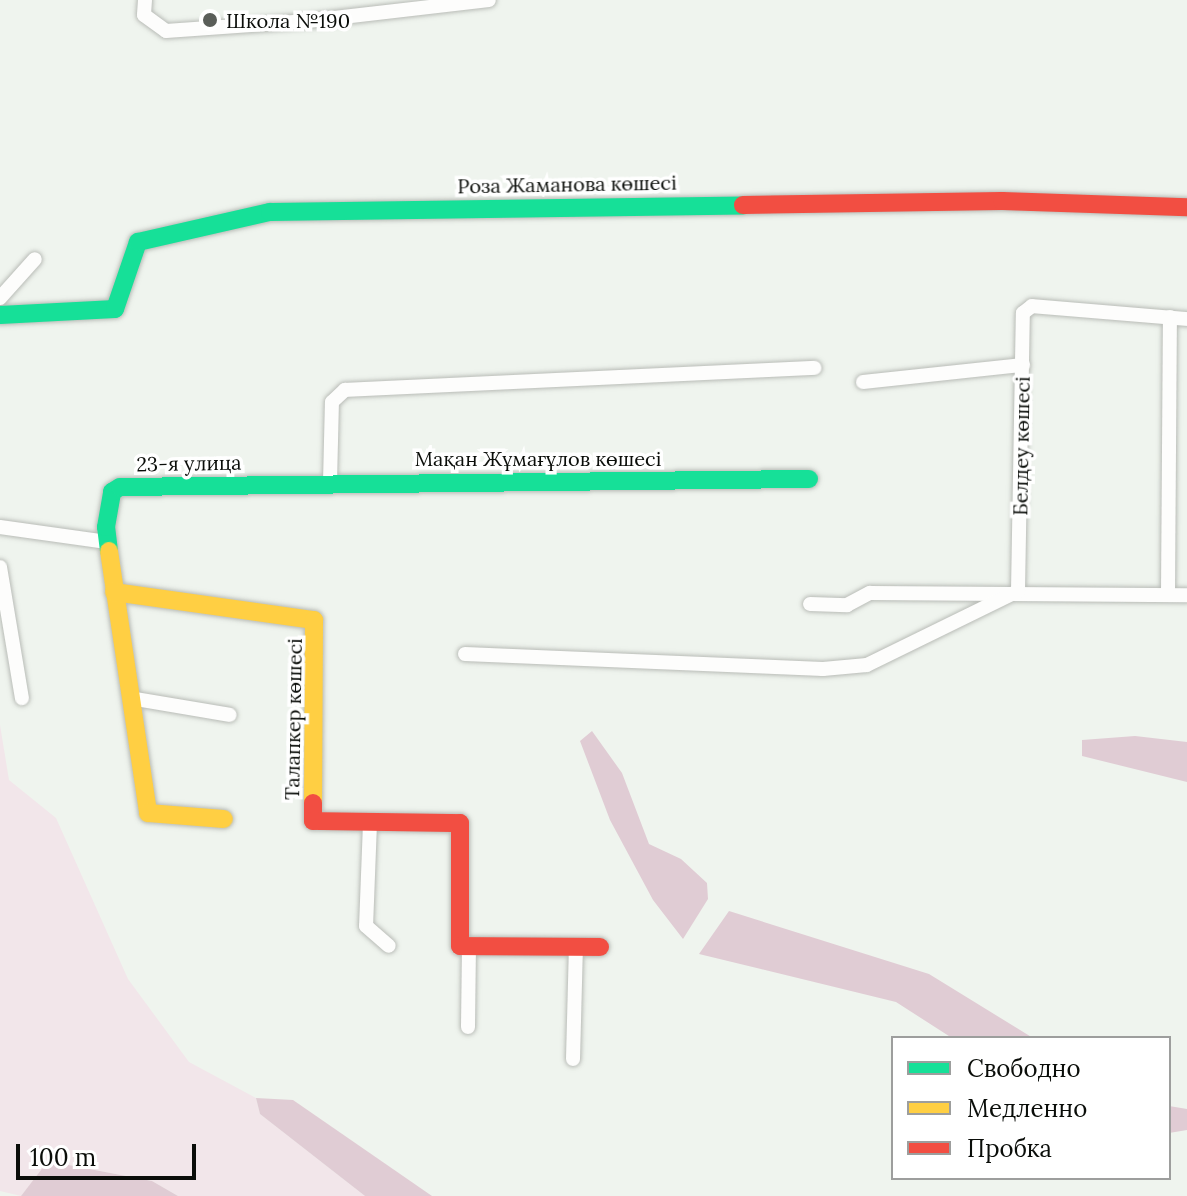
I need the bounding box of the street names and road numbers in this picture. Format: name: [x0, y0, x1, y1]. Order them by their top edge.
street label: Роза Жаманова көшесі: [457, 170, 677, 198]
street label: Белдеу көшесі: [1008, 376, 1034, 516]
street label: Мақан Жұмағұлов көшесі: [415, 446, 661, 470]
street label: 23-я улица: [136, 450, 242, 476]
street label: Талапкер көшесі: [280, 638, 306, 800]

